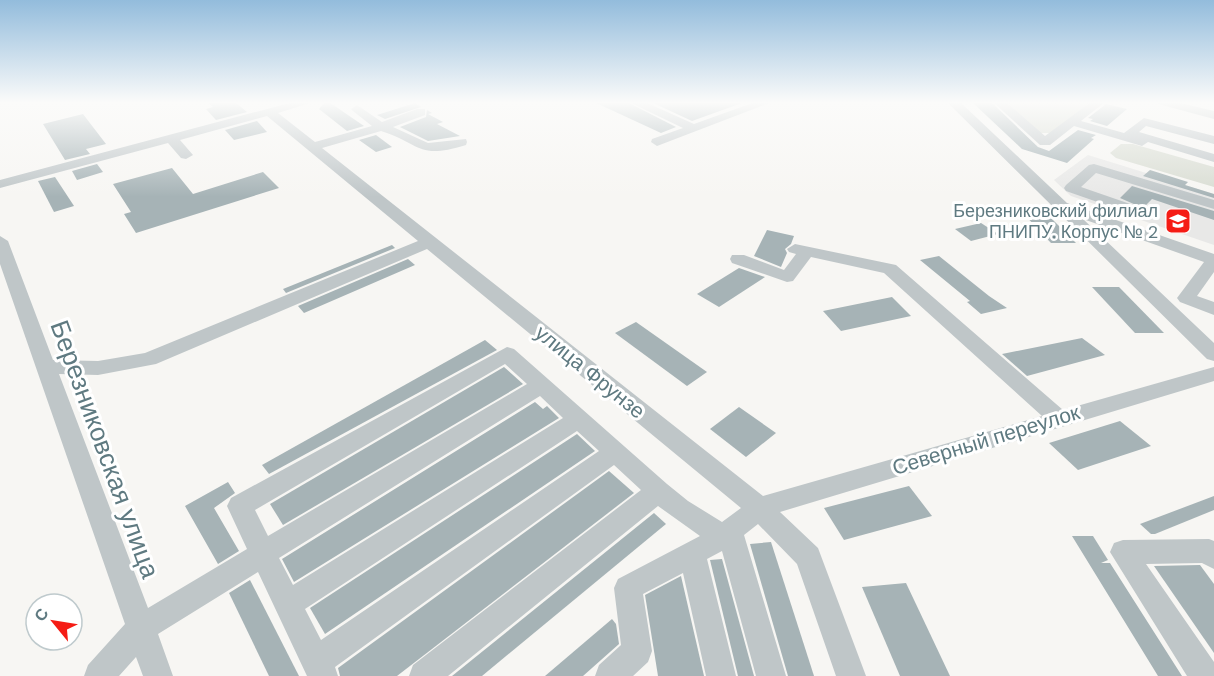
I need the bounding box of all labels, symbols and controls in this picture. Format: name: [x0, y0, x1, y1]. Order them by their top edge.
place label: Березниковский филиал ПНИПУ. Корпус № 2: [953, 199, 1158, 244]
school or university icon: Березниковский филиал ПНИПУ. Корпус № 2: [1163, 206, 1193, 236]
street label: Березниковская улица: [42, 315, 168, 583]
street label: улица Фрунзе: [529, 319, 651, 425]
street label: Северный переулок: [889, 398, 1084, 482]
north arrow: [24, 592, 84, 652]
text: С: [29, 604, 54, 625]

